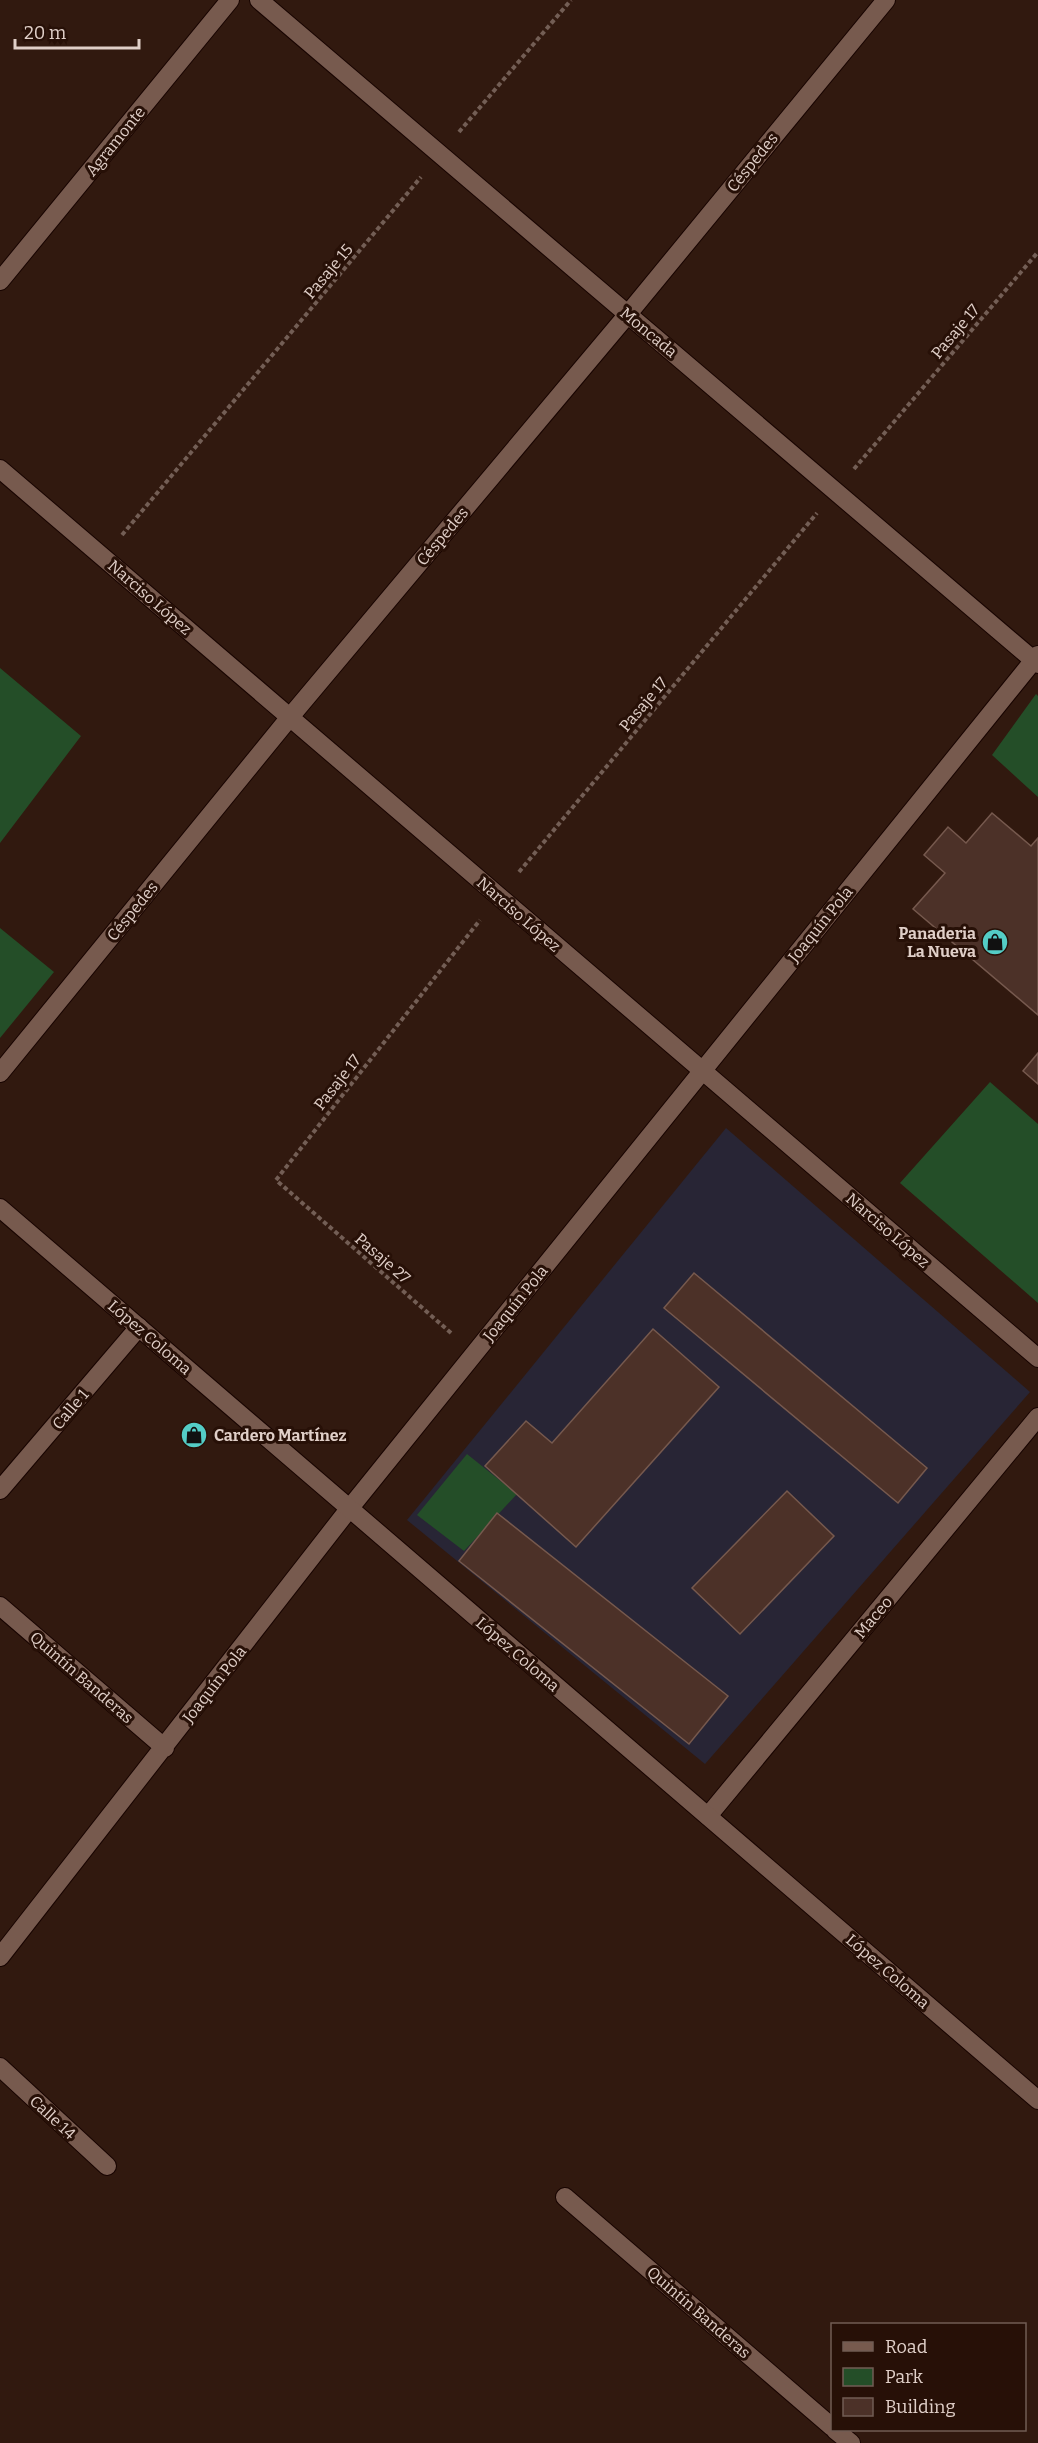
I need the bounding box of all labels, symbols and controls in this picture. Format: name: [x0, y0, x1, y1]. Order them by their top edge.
scale bar: [15, 12, 140, 50]
text: 20 m: [24, 22, 66, 44]
street label: Agramonte: [82, 103, 149, 180]
street label: Céspedes: [723, 129, 782, 196]
street label: Pasaje 15: [300, 240, 357, 303]
street label: Pasaje 17: [927, 300, 984, 362]
street label: Moncada: [617, 303, 681, 362]
street label: Céspedes: [412, 503, 472, 569]
street label: Narciso López: [104, 556, 196, 639]
street label: Pasaje 17: [615, 673, 672, 735]
street label: Narciso López: [473, 873, 565, 956]
street label: Céspedes: [103, 878, 162, 945]
street label: Joaquín Pola: [783, 882, 857, 967]
place label: Panaderia La Nueva: [898, 924, 976, 961]
shop icon: Panaderia La Nueva: [980, 927, 1010, 957]
street label: Pasaje 17: [310, 1051, 365, 1114]
street label: Narciso López: [842, 1189, 934, 1272]
street label: Pasaje 27: [351, 1229, 414, 1288]
street label: Joaquín Pola: [478, 1261, 552, 1346]
street label: López Coloma: [104, 1296, 195, 1379]
street label: Calle 1: [48, 1385, 93, 1433]
shop icon: Cardero Martínez: [179, 1420, 209, 1450]
place label: Cardero Martínez: [214, 1426, 347, 1445]
street label: Maceo: [850, 1593, 896, 1642]
street label: López Coloma: [472, 1613, 563, 1696]
street label: Quintín Banderas: [26, 1627, 137, 1727]
street label: Joaquín Pola: [178, 1642, 250, 1727]
street label: López Coloma: [842, 1930, 933, 2013]
street label: Calle 14: [26, 2091, 80, 2144]
street label: Quintín Banderas: [643, 2262, 754, 2362]
legend: [831, 2323, 1026, 2431]
text: Road: [885, 2336, 928, 2358]
text: Park: [885, 2366, 924, 2388]
text: Building: [885, 2396, 956, 2418]

